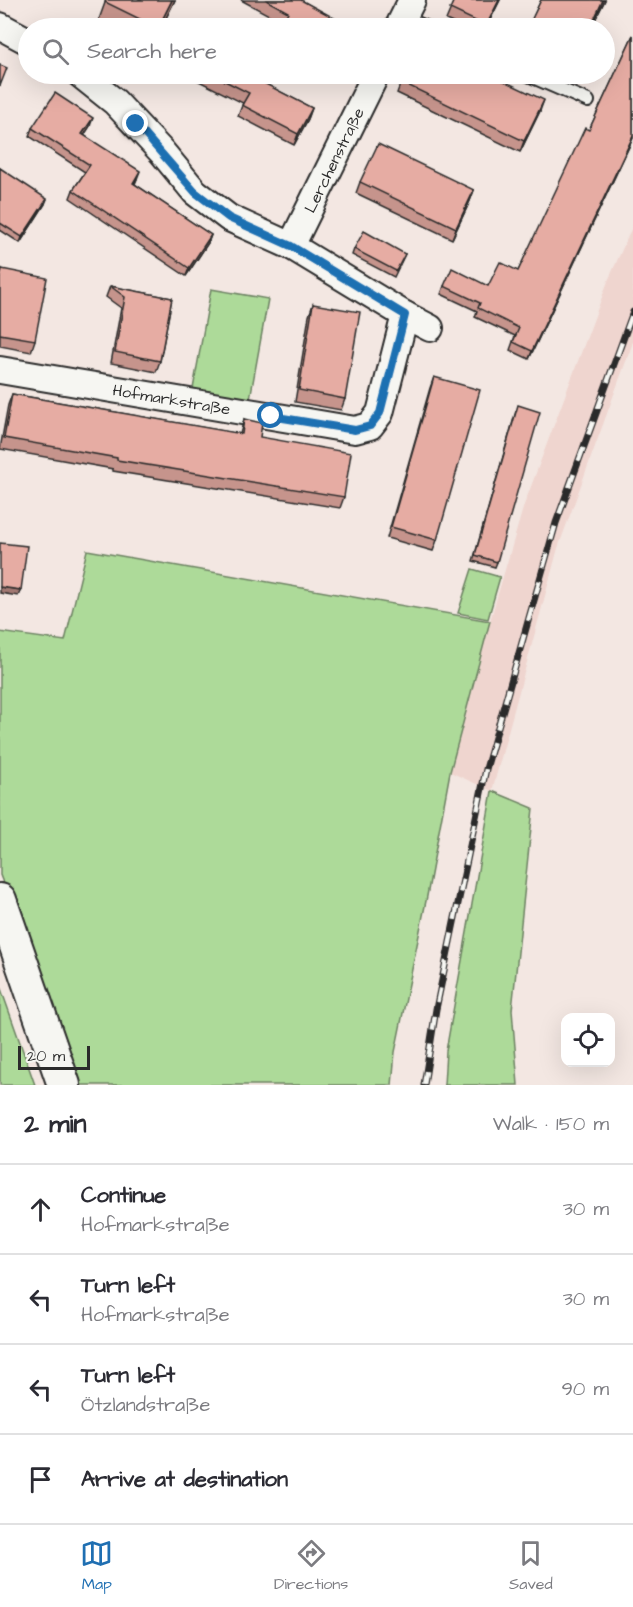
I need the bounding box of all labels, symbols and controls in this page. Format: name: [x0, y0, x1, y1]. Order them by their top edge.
search box: [18, 18, 615, 84]
icon: search: [39, 35, 72, 68]
text: Search here: [87, 36, 217, 67]
street label: Lerchenstraße: [299, 104, 370, 217]
route end: [122, 110, 148, 136]
street label: Hofmarkstraße: [111, 379, 232, 421]
route start: [257, 402, 283, 428]
map controls: [561, 1013, 615, 1067]
button: locate: [561, 1013, 615, 1067]
scale bar: [18, 1043, 90, 1070]
text: 20 m: [27, 1045, 65, 1067]
text: 2 min: [24, 1106, 86, 1142]
text: Walk · 150 m: [493, 1110, 609, 1138]
text: Continue: [81, 1180, 166, 1211]
icon: ahead: [24, 1193, 57, 1226]
text: 30 m: [563, 1195, 609, 1223]
text: Hofmarkstraße: [81, 1211, 230, 1239]
text: Turn left: [81, 1270, 175, 1301]
icon: left: [24, 1283, 57, 1316]
text: 30 m: [563, 1285, 609, 1313]
text: Hofmarkstraße: [81, 1301, 230, 1329]
text: Turn left: [81, 1360, 175, 1391]
icon: left: [24, 1373, 57, 1406]
text: 90 m: [561, 1375, 609, 1403]
text: Ötzlandstraße: [81, 1391, 210, 1419]
icon: arrive: [24, 1463, 57, 1496]
text: Arrive at destination: [81, 1464, 288, 1495]
tab: Map: [80, 1537, 113, 1595]
tab: Directions: [274, 1537, 348, 1595]
tab: Saved: [509, 1537, 553, 1595]

